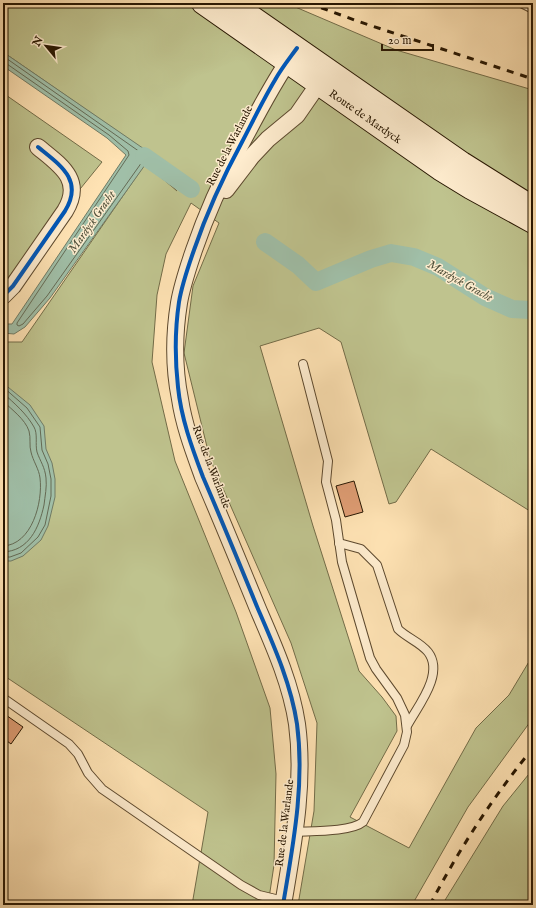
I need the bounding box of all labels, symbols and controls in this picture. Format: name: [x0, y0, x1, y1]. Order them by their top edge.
north arrow: [26, 26, 66, 66]
scale bar: [382, 26, 433, 52]
text: 20 m: [388, 33, 411, 48]
text: N: [29, 34, 47, 50]
street label: Route de Mardyck: [326, 87, 404, 147]
street label: Rue de la Warlande: [204, 104, 256, 188]
water label: Mardyck Gracht: [65, 187, 120, 256]
water label: Mardyck Gracht: [425, 257, 496, 306]
street label: Rue de la Warlande: [189, 423, 233, 511]
street label: Rue de la Warlande: [273, 778, 297, 868]

